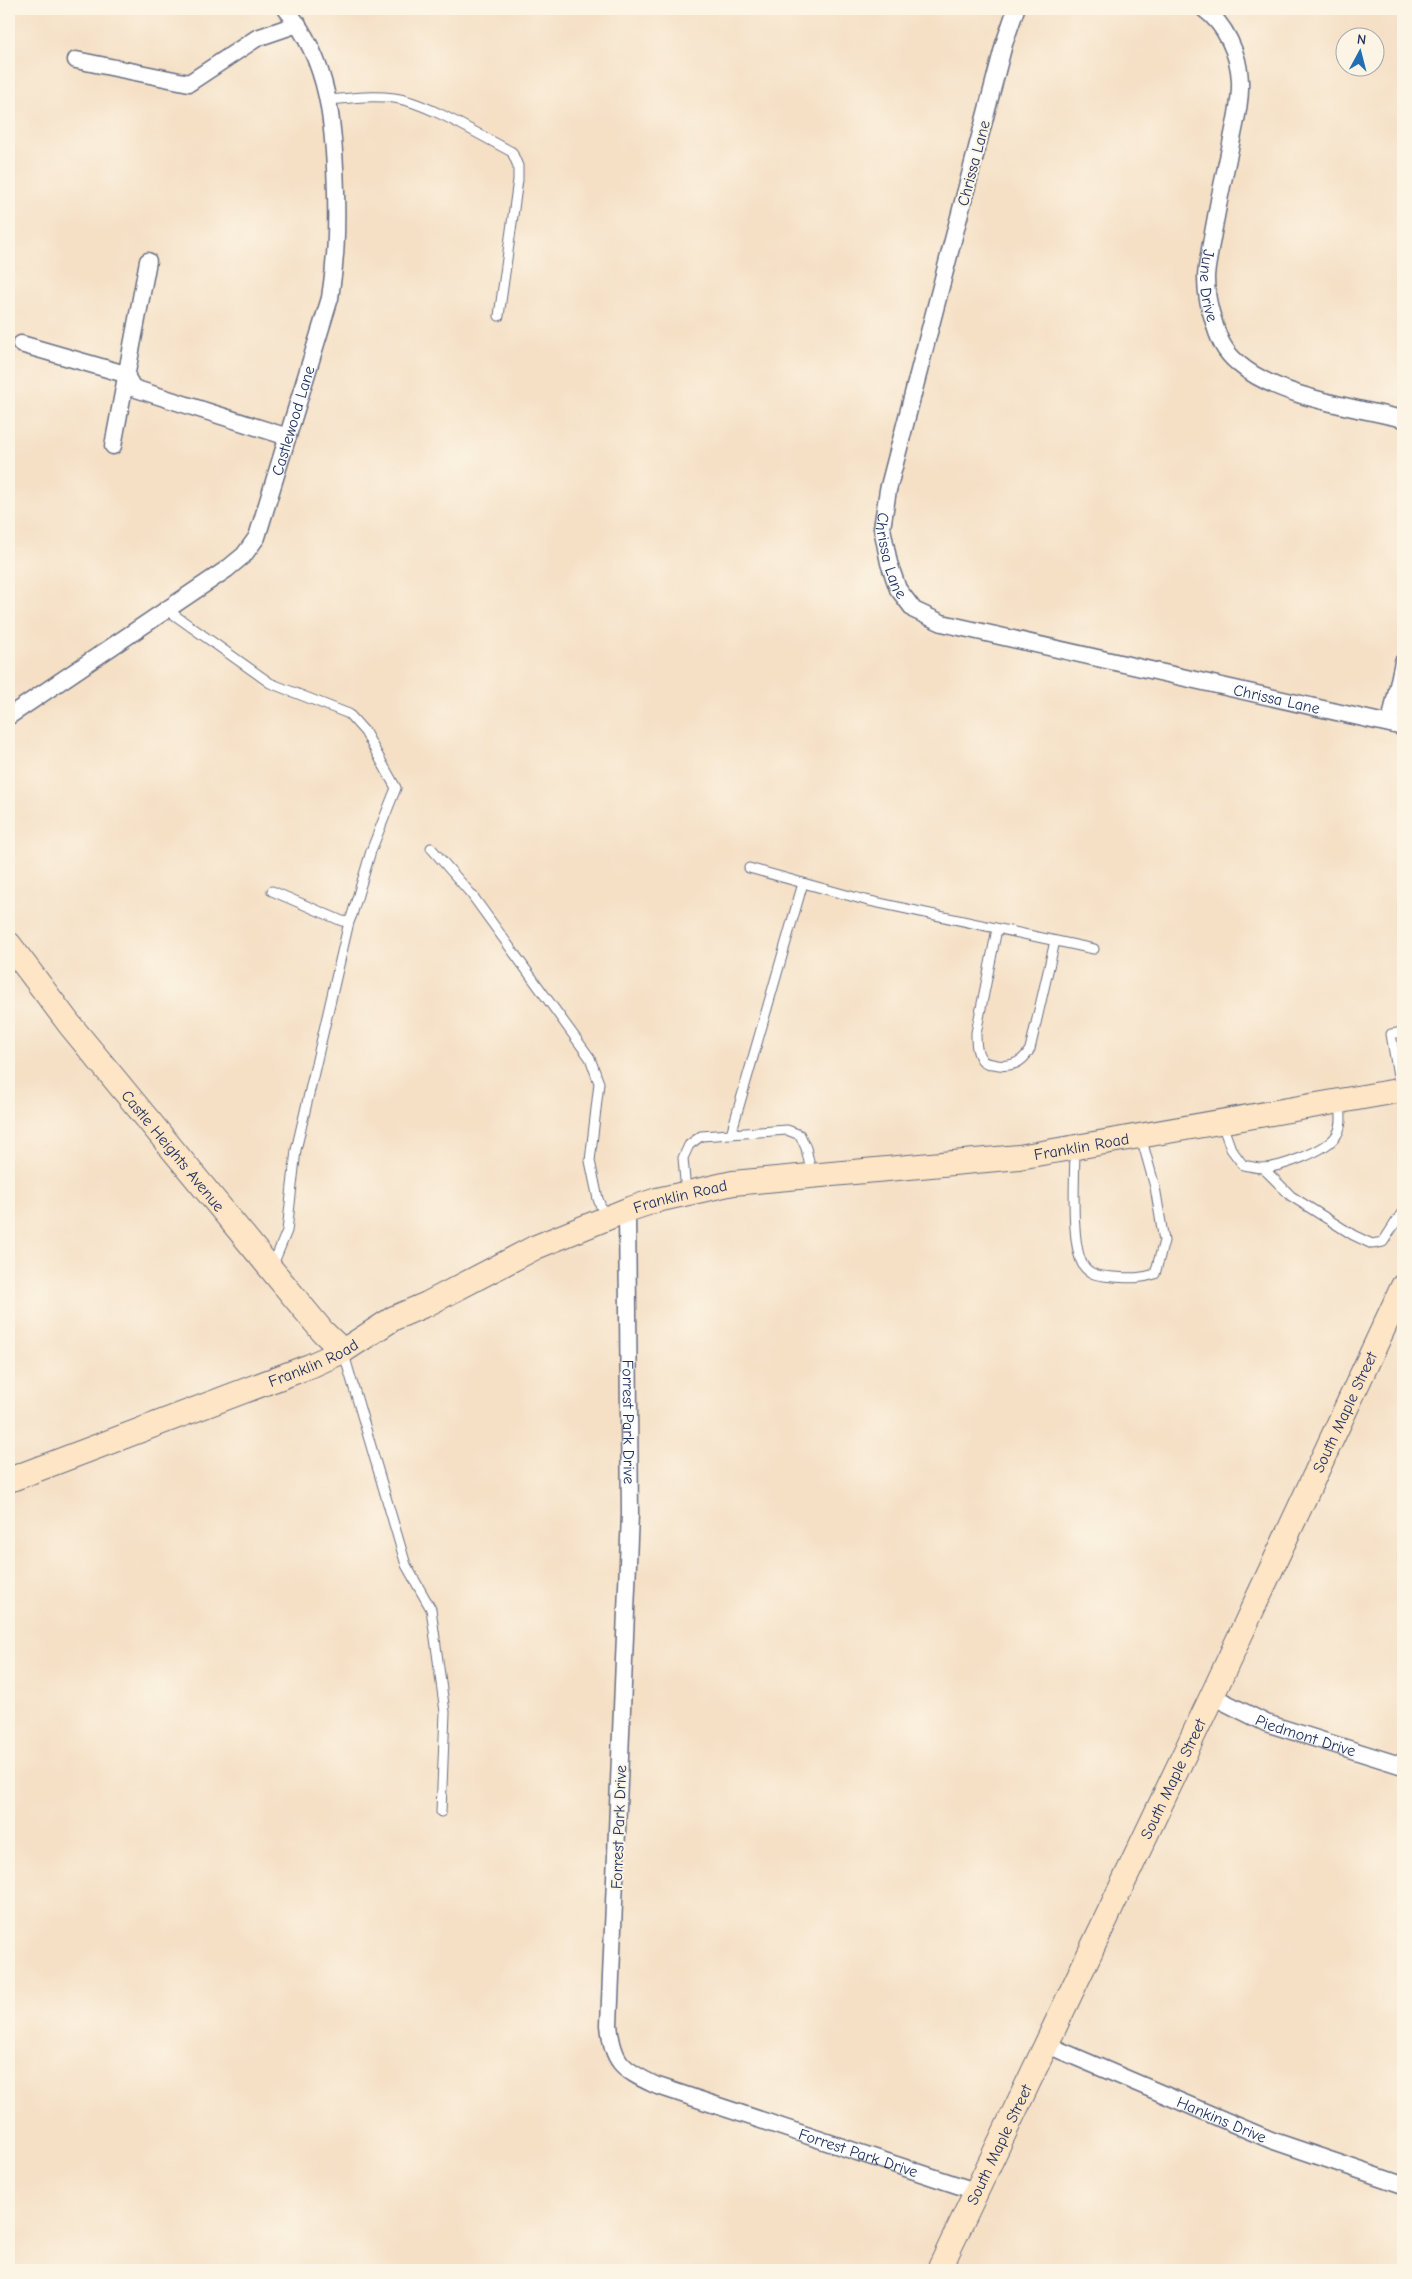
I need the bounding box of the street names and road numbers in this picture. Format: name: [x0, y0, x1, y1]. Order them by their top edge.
street label: Chrissa Lane: [954, 118, 994, 208]
street label: June Drive: [1196, 248, 1221, 324]
street label: Castlewood Lane: [268, 364, 319, 478]
street label: Chrissa Lane: [872, 511, 910, 603]
street label: Chrissa Lane: [1232, 681, 1322, 718]
street label: Castle Heights Avenue: [117, 1087, 228, 1215]
street label: Franklin Road: [1033, 1130, 1130, 1164]
street label: Franklin Road: [631, 1177, 729, 1217]
street label: Franklin Road: [266, 1336, 362, 1391]
street label: South Maple Street: [1309, 1349, 1381, 1476]
street label: Forrest Park Drive: [618, 1360, 638, 1484]
street label: Piedmont Drive: [1252, 1711, 1358, 1761]
street label: South Maple Street: [1137, 1716, 1210, 1842]
street label: Forrest Park Drive: [608, 1765, 630, 1889]
street label: South Maple Street: [963, 2081, 1036, 2208]
street label: Hankins Drive: [1174, 2093, 1269, 2147]
street label: Forrest Park Drive: [796, 2125, 920, 2181]

